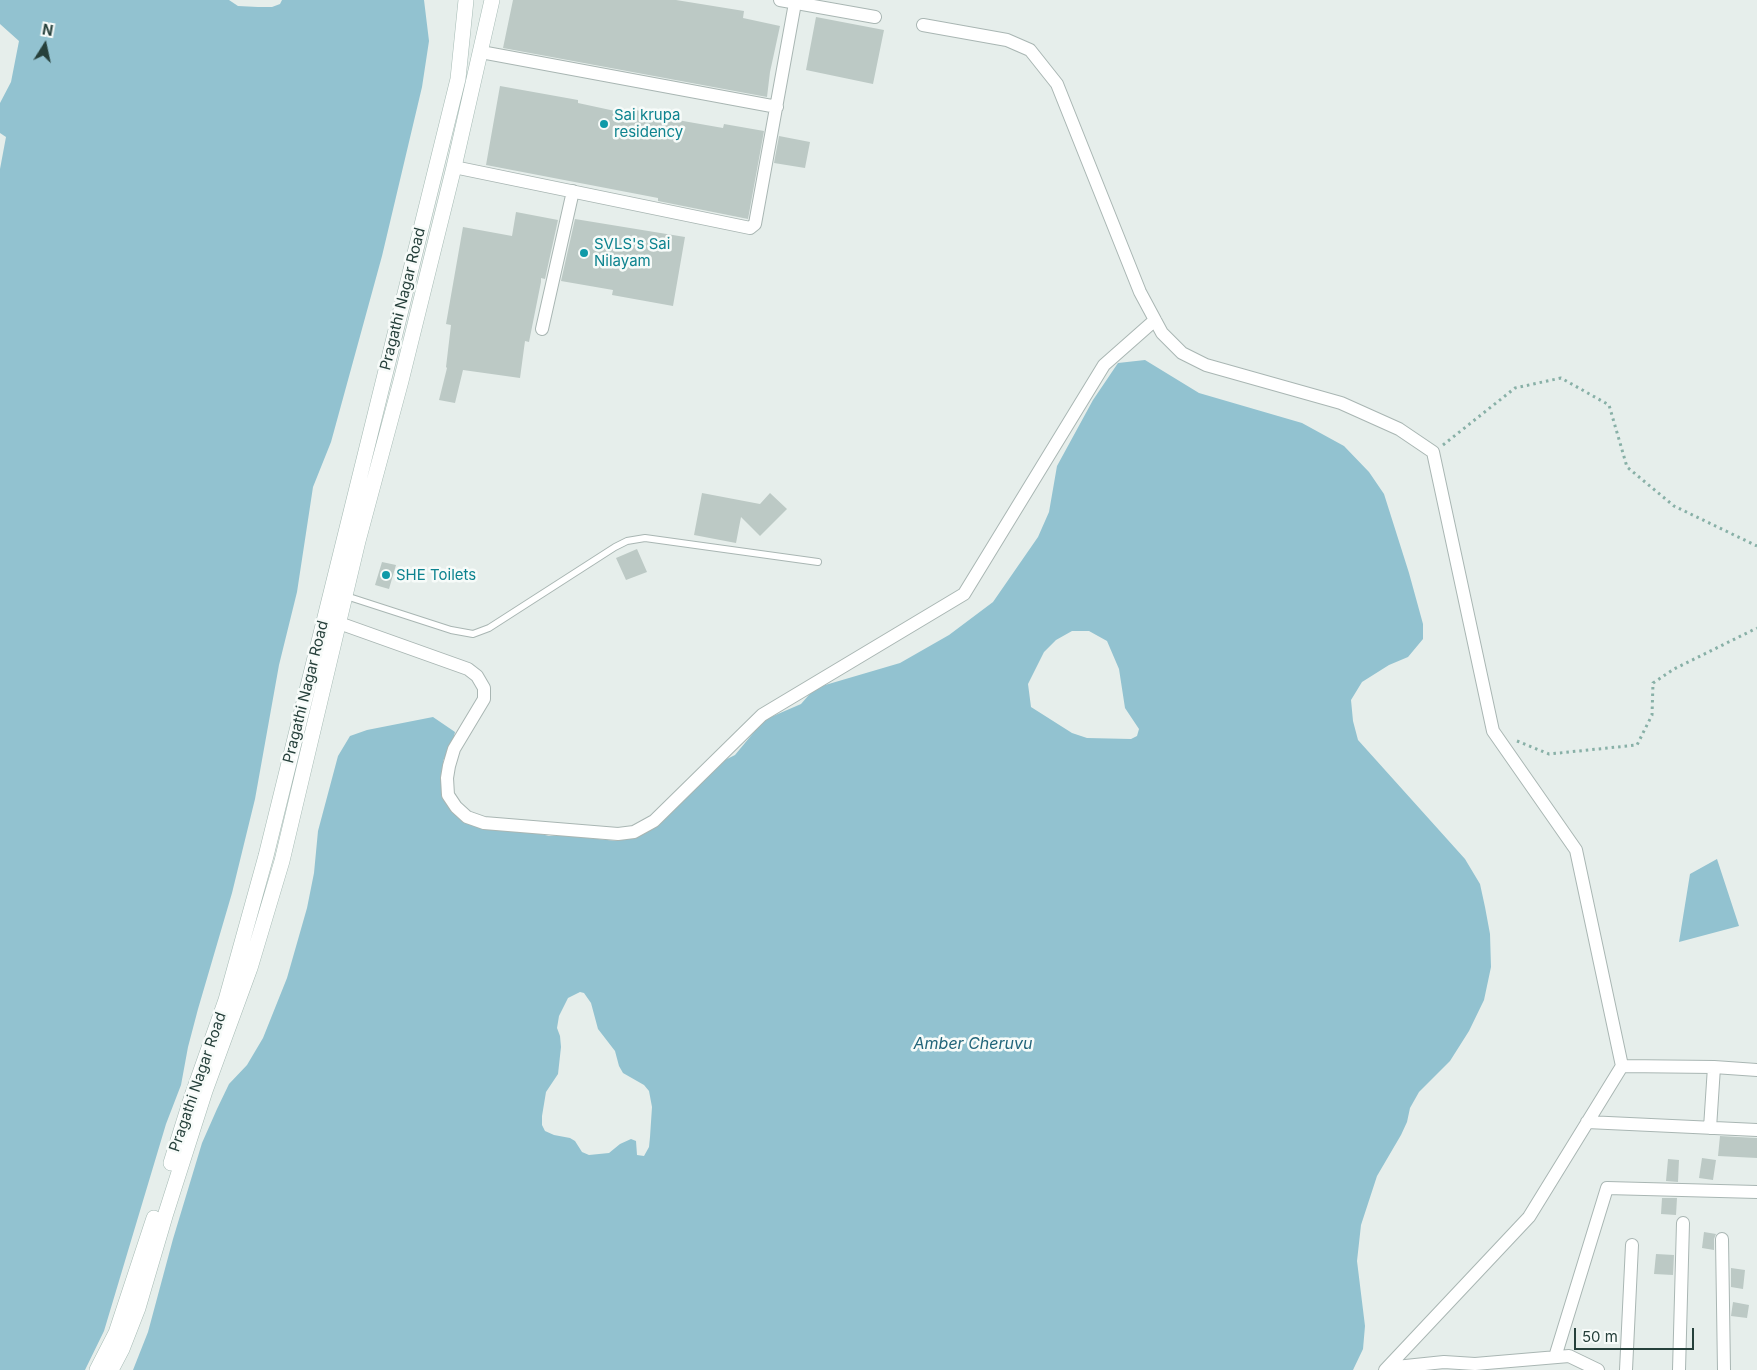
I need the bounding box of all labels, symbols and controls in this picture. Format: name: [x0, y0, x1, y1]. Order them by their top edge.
north arrow: [20, 20, 70, 70]
text: N: [41, 20, 54, 39]
place label: Sai krupa residency: [614, 106, 683, 141]
marker: Sai krupa residency: [598, 118, 610, 130]
street label: Pragathi Nagar Road: [377, 226, 429, 372]
place label: SVLS's Sai Nilayam: [594, 235, 670, 270]
marker: SVLS's Sai Nilayam: [578, 247, 590, 259]
place label: SHE Toilets: [396, 566, 476, 584]
marker: SHE Toilets: [380, 569, 392, 581]
street label: Pragathi Nagar Road: [280, 619, 332, 765]
street label: Pragathi Nagar Road: [166, 1010, 230, 1154]
water label: Amber Cheruvu: [914, 1034, 1032, 1054]
scale bar: [1577, 1318, 1697, 1350]
text: 50 m: [1582, 1327, 1618, 1346]

